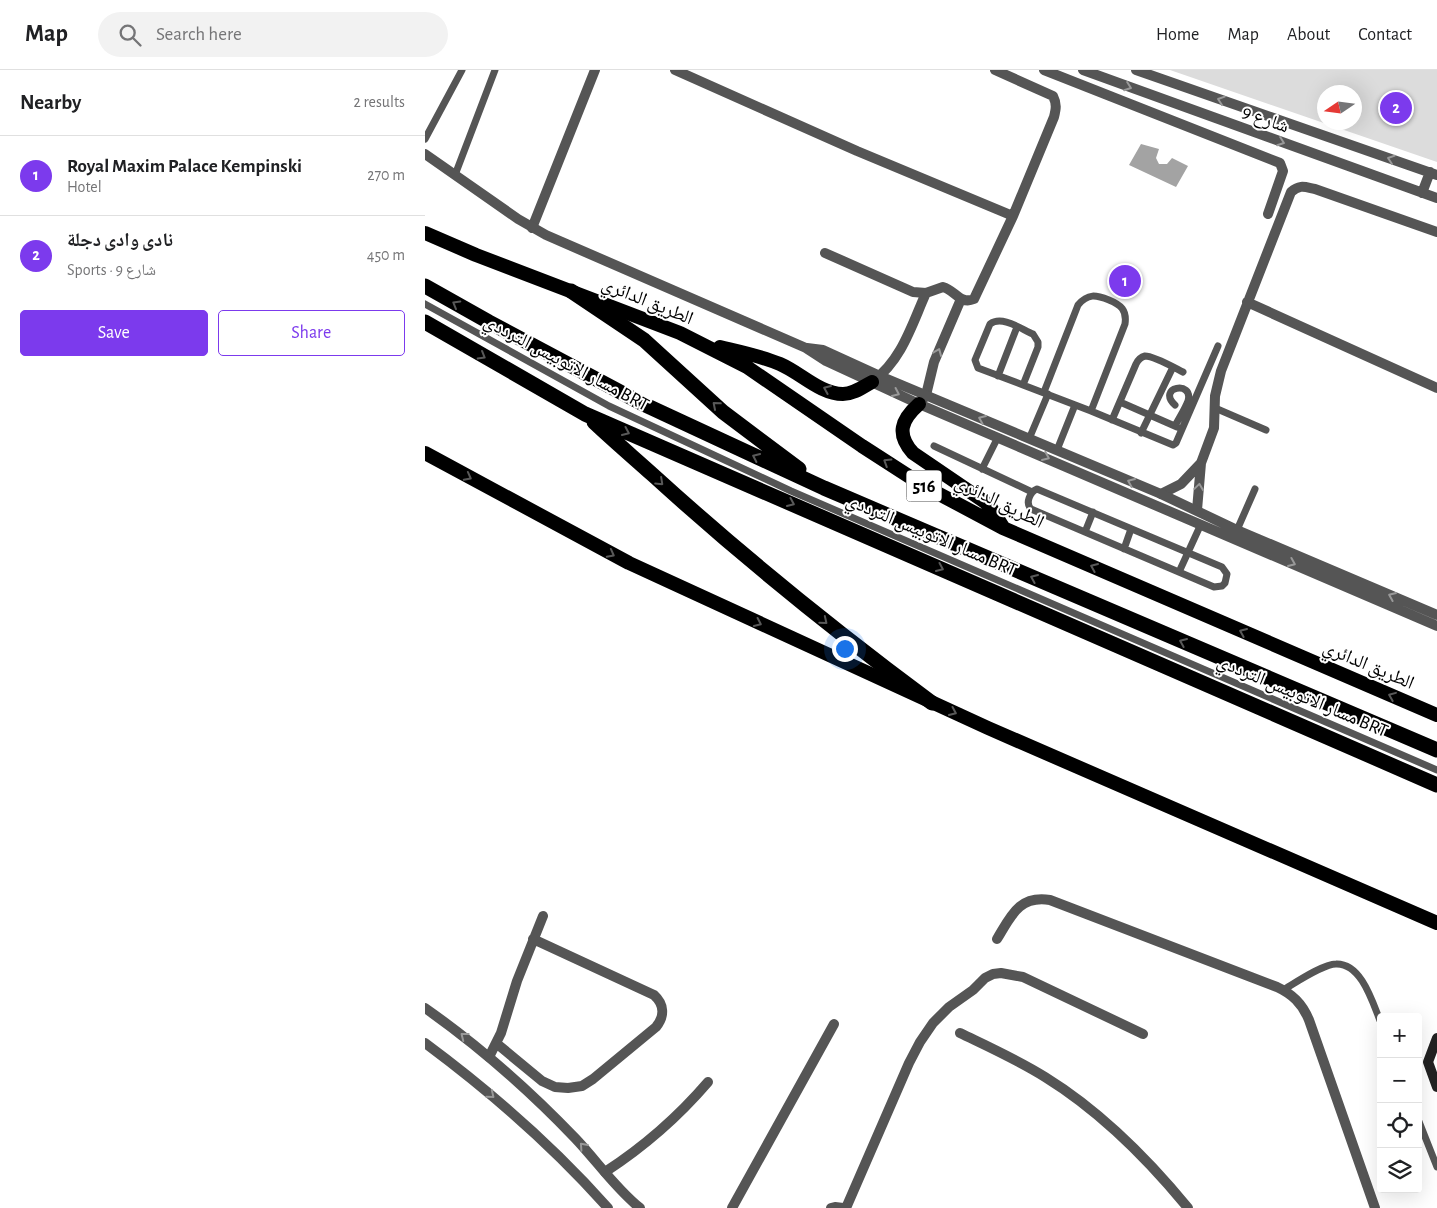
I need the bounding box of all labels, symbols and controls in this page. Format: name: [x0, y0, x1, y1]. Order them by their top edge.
search box: [98, 12, 448, 57]
icon: search: [116, 21, 144, 49]
text: Map: [25, 22, 68, 46]
text: Search here: [156, 25, 242, 44]
text: Home: [1156, 26, 1199, 44]
text: Map: [1227, 26, 1259, 44]
text: About: [1287, 26, 1330, 44]
text: Contact: [1358, 26, 1412, 44]
one-way arrow: [1124, 81, 1132, 91]
north arrow: [1317, 85, 1362, 130]
pin: 2: [1380, 89, 1412, 127]
text: Nearby: [20, 92, 81, 113]
text: 2 results: [353, 94, 405, 110]
one-way arrow: [1217, 95, 1226, 105]
street label: شارع 9: [1239, 102, 1291, 138]
one-way arrow: [1277, 136, 1285, 146]
one-way arrow: [1387, 155, 1396, 165]
text: Royal Maxim Palace Kempinski: [67, 157, 302, 176]
text: 1: [33, 167, 39, 183]
text: 270 m: [367, 167, 405, 183]
text: Hotel: [67, 179, 102, 195]
text: نادى وادى دجلة: [67, 231, 173, 250]
text: 2: [32, 247, 40, 263]
text: 450 m: [367, 247, 405, 263]
text: Sports · شارع 9: [67, 262, 156, 278]
pin: 1: [1109, 262, 1141, 300]
street label: الطريق الدائري: [597, 274, 696, 333]
one-way arrow: [452, 300, 461, 310]
button: Save: [20, 310, 208, 356]
button: Share: [218, 310, 405, 356]
street label: مسار الاتوبيس الترددي BRT: [478, 312, 652, 419]
one-way arrow: [932, 348, 943, 357]
one-way arrow: [477, 349, 486, 359]
one-way arrow: [823, 385, 832, 396]
one-way arrow: [891, 387, 900, 398]
one-way arrow: [712, 402, 721, 411]
one-way arrow: [978, 414, 986, 424]
one-way arrow: [621, 425, 630, 436]
one-way arrow: [1041, 451, 1050, 462]
one-way arrow: [752, 452, 761, 463]
one-way arrow: [883, 459, 892, 469]
one-way arrow: [462, 471, 471, 481]
road number: 516: [907, 471, 941, 502]
street label: الطريق الدائري: [950, 473, 1047, 536]
one-way arrow: [655, 476, 664, 485]
one-way arrow: [1127, 477, 1136, 488]
one-way arrow: [1194, 482, 1204, 491]
street label: مسار الاتوبيس الترددي BRT: [841, 491, 1020, 584]
one-way arrow: [786, 497, 795, 508]
one-way arrow: [605, 548, 614, 558]
one-way arrow: [1287, 556, 1296, 567]
one-way arrow: [935, 562, 944, 573]
one-way arrow: [1090, 562, 1099, 573]
one-way arrow: [1030, 573, 1039, 584]
one-way arrow: [1388, 592, 1397, 603]
one-way arrow: [753, 616, 762, 627]
one-way arrow: [819, 616, 828, 625]
one-way arrow: [1239, 627, 1248, 638]
your location: [832, 636, 858, 662]
one-way arrow: [1179, 637, 1188, 648]
street label: الطريق الدائري: [1318, 638, 1417, 697]
street label: مسار الاتوبيس الترددي BRT: [1212, 652, 1391, 745]
one-way arrow: [1388, 692, 1397, 703]
one-way arrow: [948, 706, 957, 717]
map controls: [1377, 1013, 1422, 1193]
button: +: [1377, 1013, 1422, 1058]
one-way arrow: [461, 1034, 470, 1042]
button: −: [1377, 1058, 1422, 1103]
one-way arrow: [485, 1089, 494, 1097]
button: locate: [1377, 1103, 1422, 1148]
one-way arrow: [580, 1143, 589, 1152]
button: layers: [1377, 1148, 1422, 1193]

